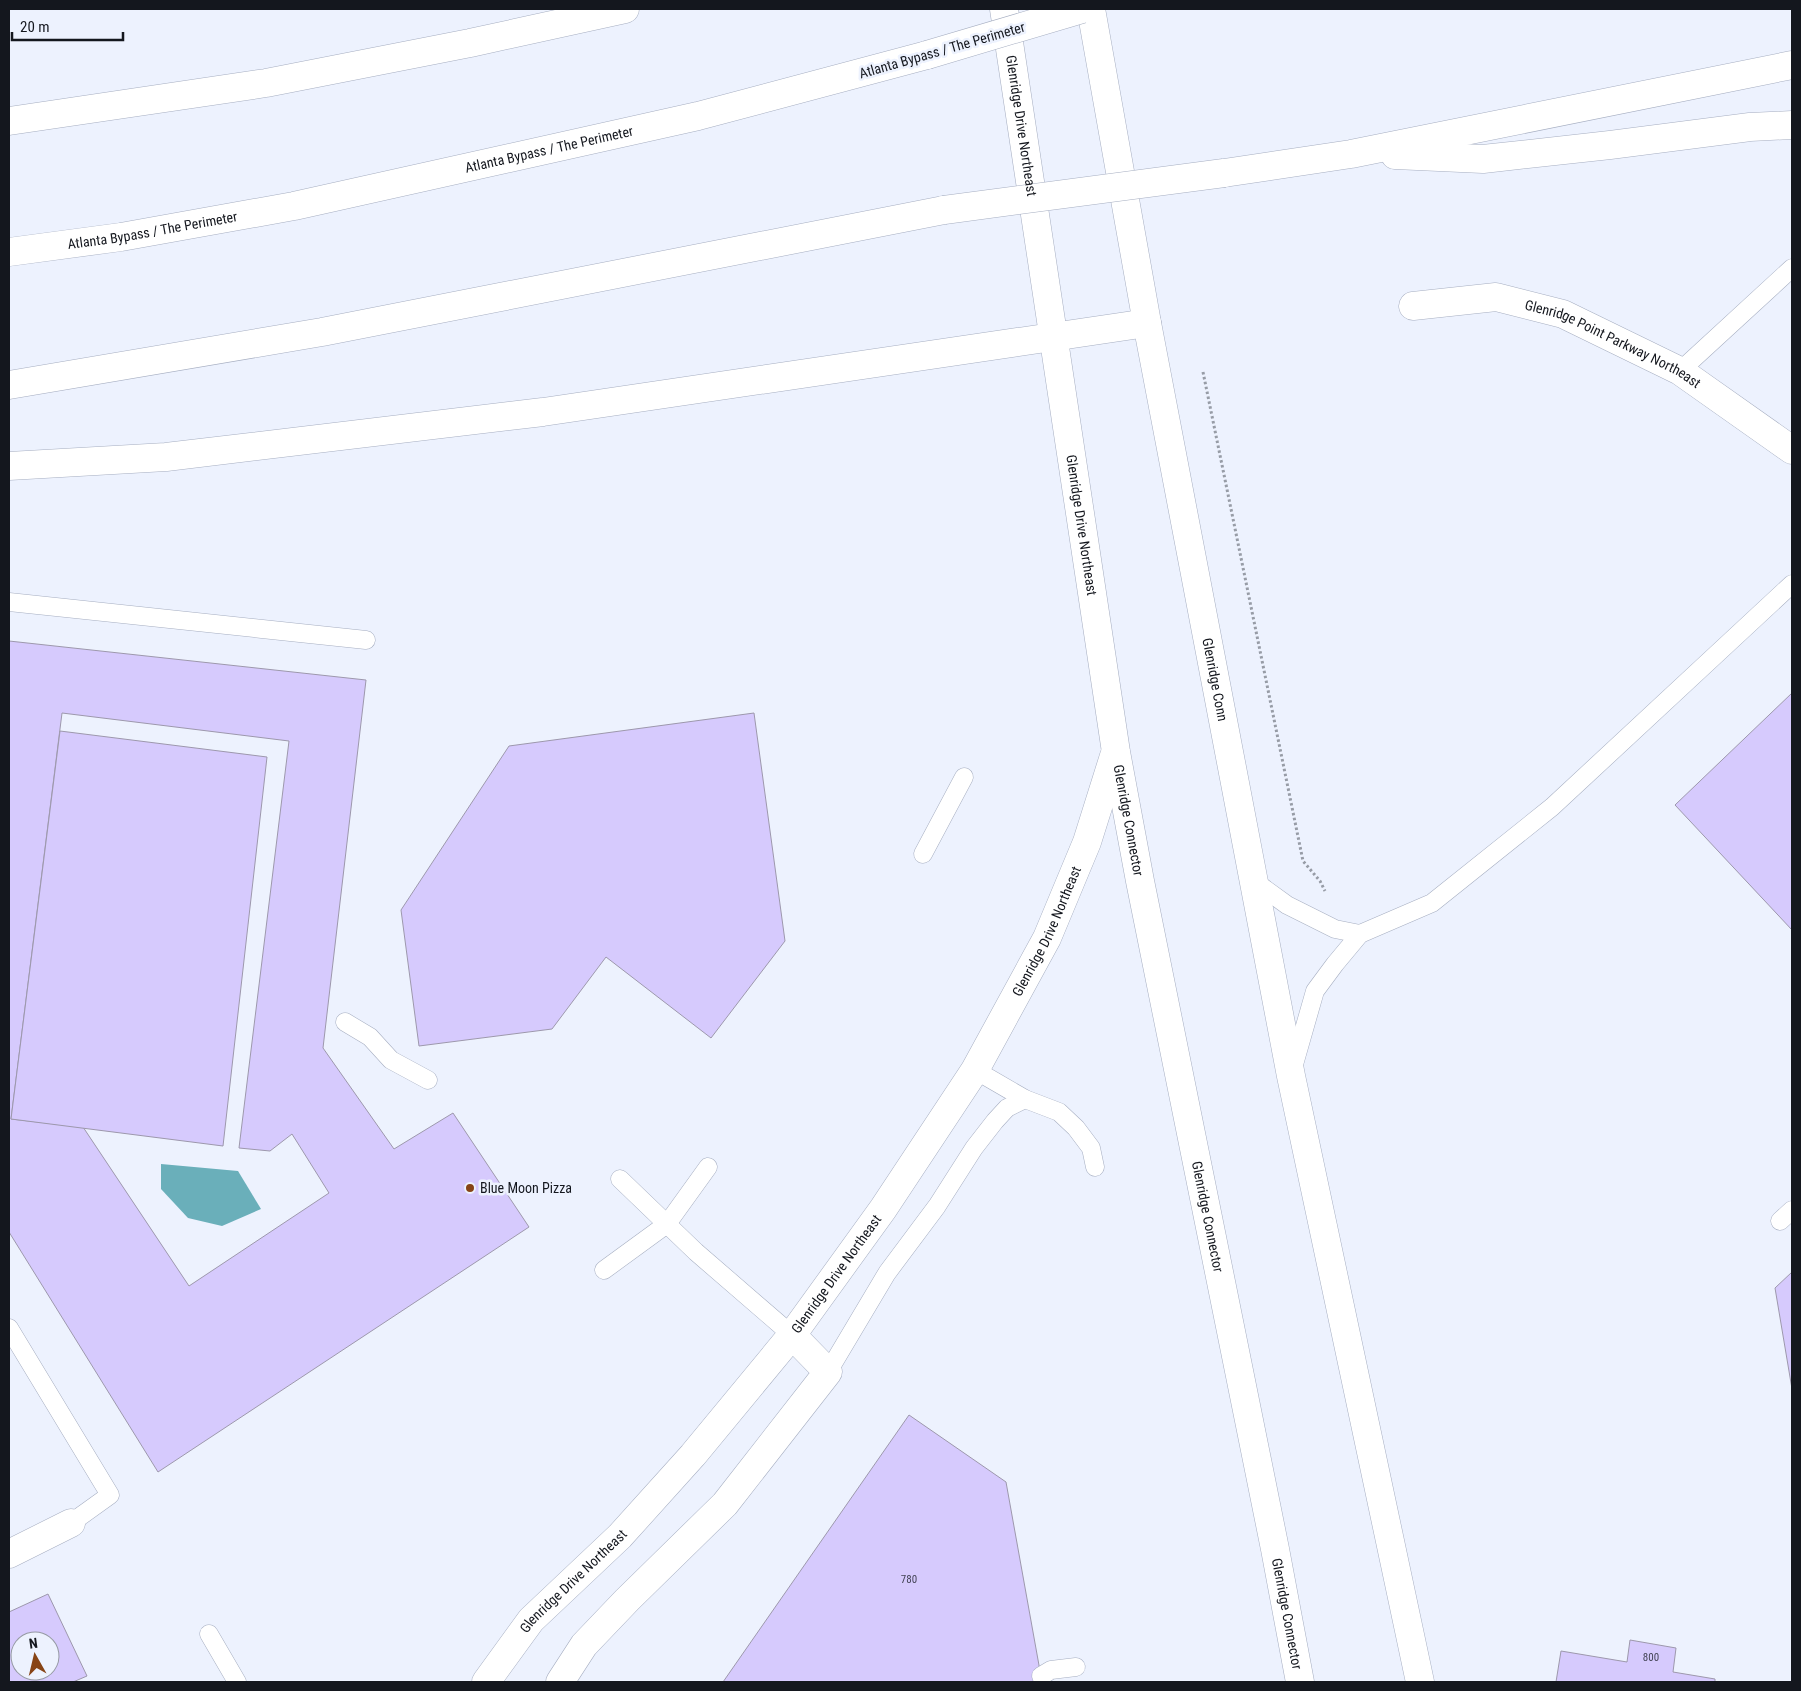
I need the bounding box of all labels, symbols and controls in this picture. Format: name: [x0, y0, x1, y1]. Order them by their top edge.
scale bar: [12, 10, 124, 42]
text: 20 m: [20, 18, 50, 36]
street label: Atlanta Bypass / The Perimeter: [857, 19, 1027, 81]
street label: Glenridge Drive Northeast: [1003, 54, 1040, 197]
street label: Atlanta Bypass / The Perimeter: [463, 123, 635, 176]
street label: Atlanta Bypass / The Perimeter: [66, 208, 238, 252]
street label: Glenridge Point Parkway Northeast: [1523, 297, 1704, 391]
street label: Glenridge Drive Northeast: [1063, 454, 1100, 597]
street label: Glenridge Conn: [1199, 637, 1231, 723]
street label: Glenridge Connector: [1111, 763, 1147, 877]
street label: Glenridge Drive Northeast: [1009, 864, 1084, 999]
street label: Glenridge Connector: [1189, 1160, 1227, 1273]
place label: Blue Moon Pizza: [480, 1180, 572, 1196]
marker: Blue Moon Pizza: [464, 1182, 476, 1194]
street label: Glenridge Drive Northeast: [788, 1212, 884, 1336]
street label: Glenridge Drive Northeast: [516, 1526, 630, 1636]
street label: Glenridge Connector: [1269, 1557, 1305, 1671]
house number: 780: [901, 1573, 917, 1586]
north arrow: [10, 1631, 60, 1681]
text: N: [28, 1635, 39, 1652]
house number: 800: [1643, 1651, 1659, 1664]

